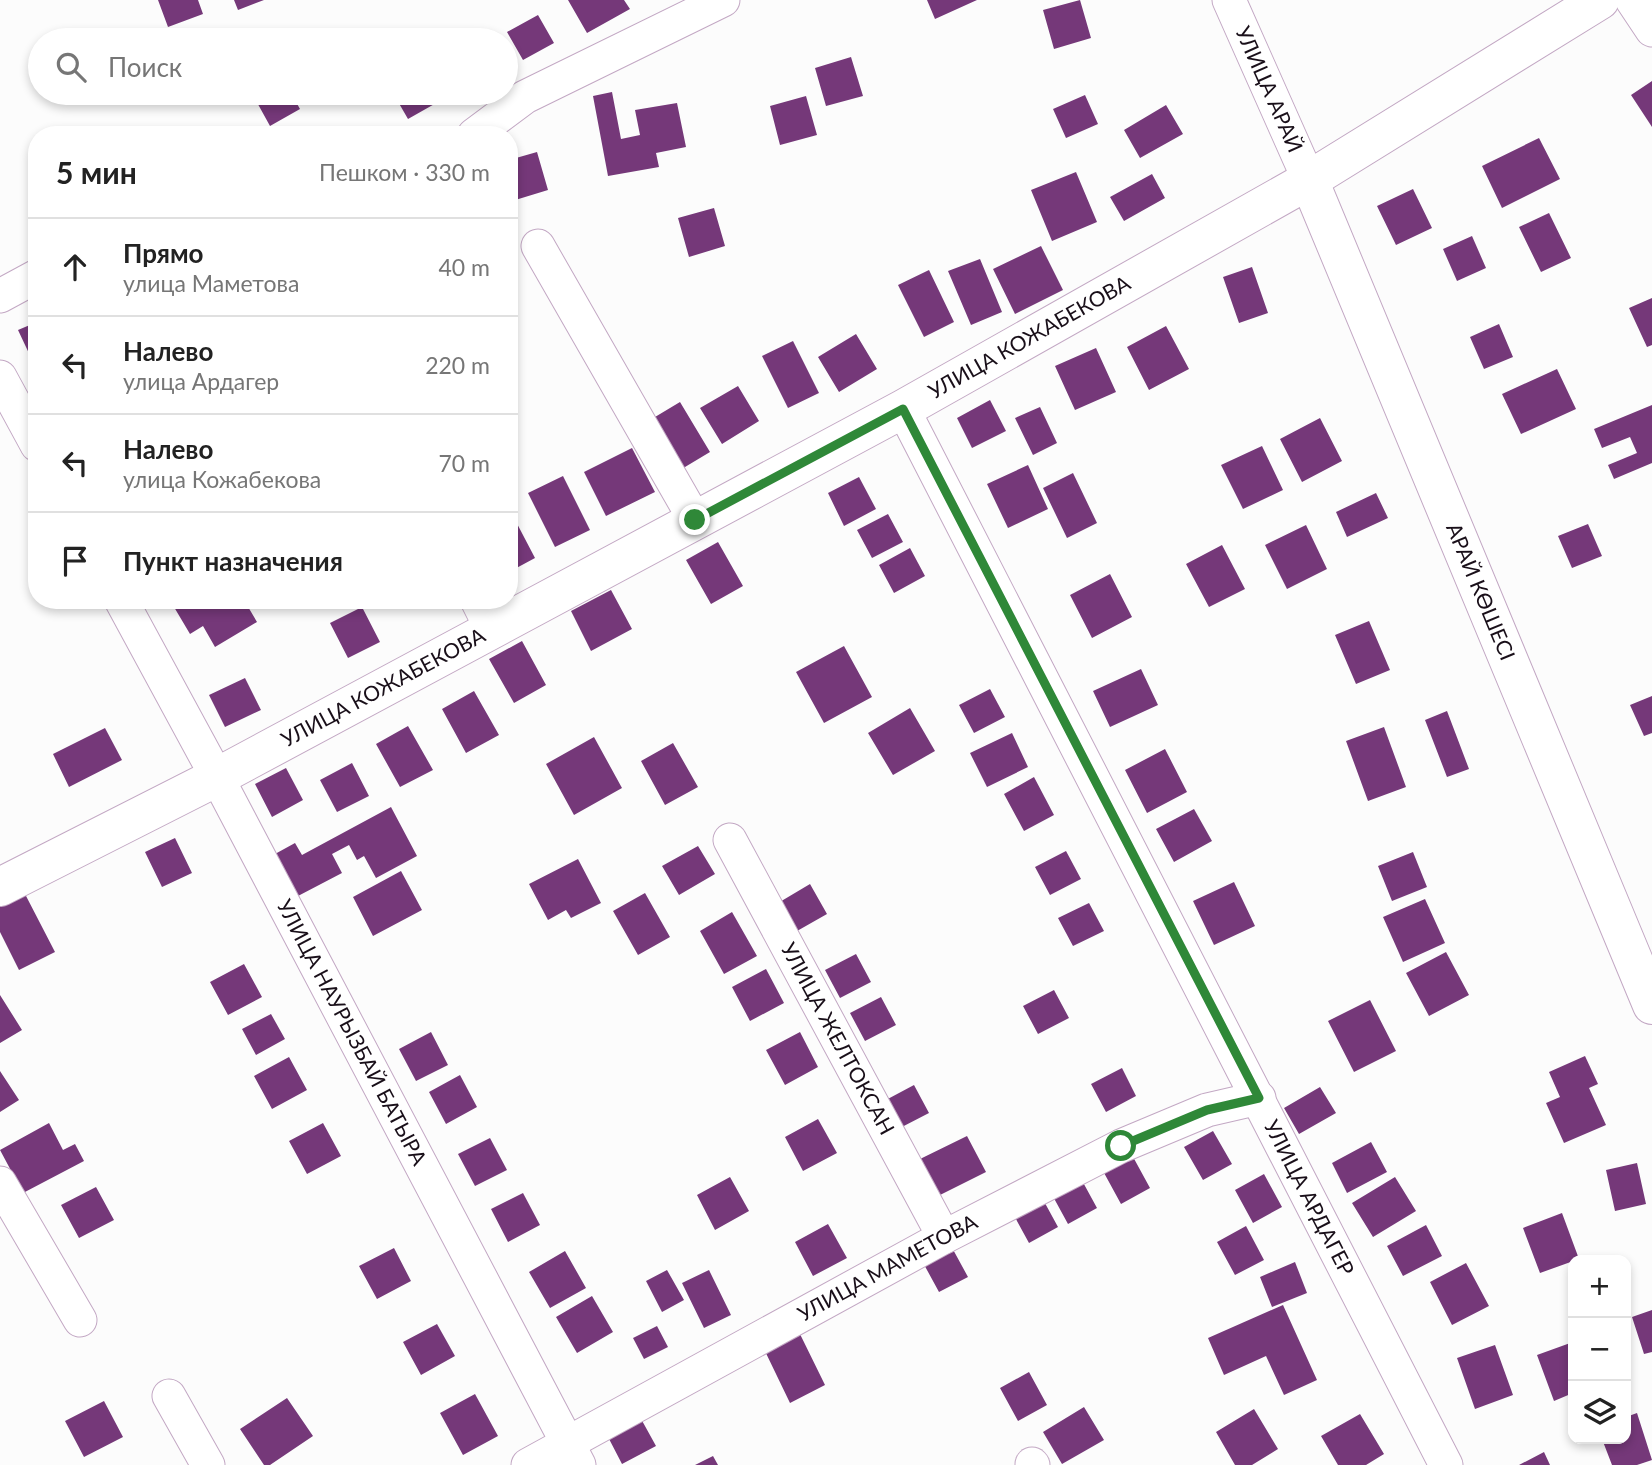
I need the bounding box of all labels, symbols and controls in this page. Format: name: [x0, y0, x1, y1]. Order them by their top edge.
street label: УЛИЦА АРАЙ: [1231, 22, 1309, 156]
search box: [28, 28, 518, 105]
icon: search: [52, 48, 90, 86]
text: Поиск: [108, 51, 182, 83]
text: 5 мин: [56, 154, 137, 190]
text: Пешком · 330 m: [319, 158, 490, 186]
text: Прямо: [123, 237, 204, 269]
icon: ahead: [56, 248, 94, 286]
text: 40 m: [439, 253, 490, 281]
text: улица Маметова: [123, 269, 299, 297]
street label: УЛИЦА КОЖАБЕКОВА: [923, 269, 1135, 403]
text: Налево: [123, 335, 213, 367]
icon: left: [56, 346, 94, 384]
text: 220 m: [425, 351, 490, 379]
text: улица Ардагер: [123, 367, 279, 395]
text: Налево: [123, 433, 213, 465]
icon: left: [56, 444, 94, 482]
text: 70 m: [439, 449, 490, 477]
text: улица Кожабекова: [123, 465, 321, 493]
route end: [679, 504, 710, 535]
street label: АРАЙ КӨШЕСІ: [1442, 519, 1521, 663]
icon: arrive: [56, 542, 94, 580]
text: Пункт назначения: [123, 545, 343, 577]
street label: УЛИЦА КОЖАБЕКОВА: [276, 621, 490, 751]
street label: УЛИЦА НАУРЫЗБАЙ БАТЫРА: [273, 895, 433, 1170]
street label: УЛИЦА ЖЕЛТОКСАН: [777, 938, 900, 1139]
street label: УЛИЦА АРДАГЕР: [1260, 1115, 1360, 1279]
route start: [1105, 1130, 1136, 1161]
street label: УЛИЦА МАМЕТОВА: [793, 1208, 982, 1326]
map controls: [1568, 1255, 1631, 1444]
button: +: [1568, 1255, 1631, 1318]
button: −: [1568, 1318, 1631, 1381]
button: layers: [1568, 1381, 1631, 1444]

